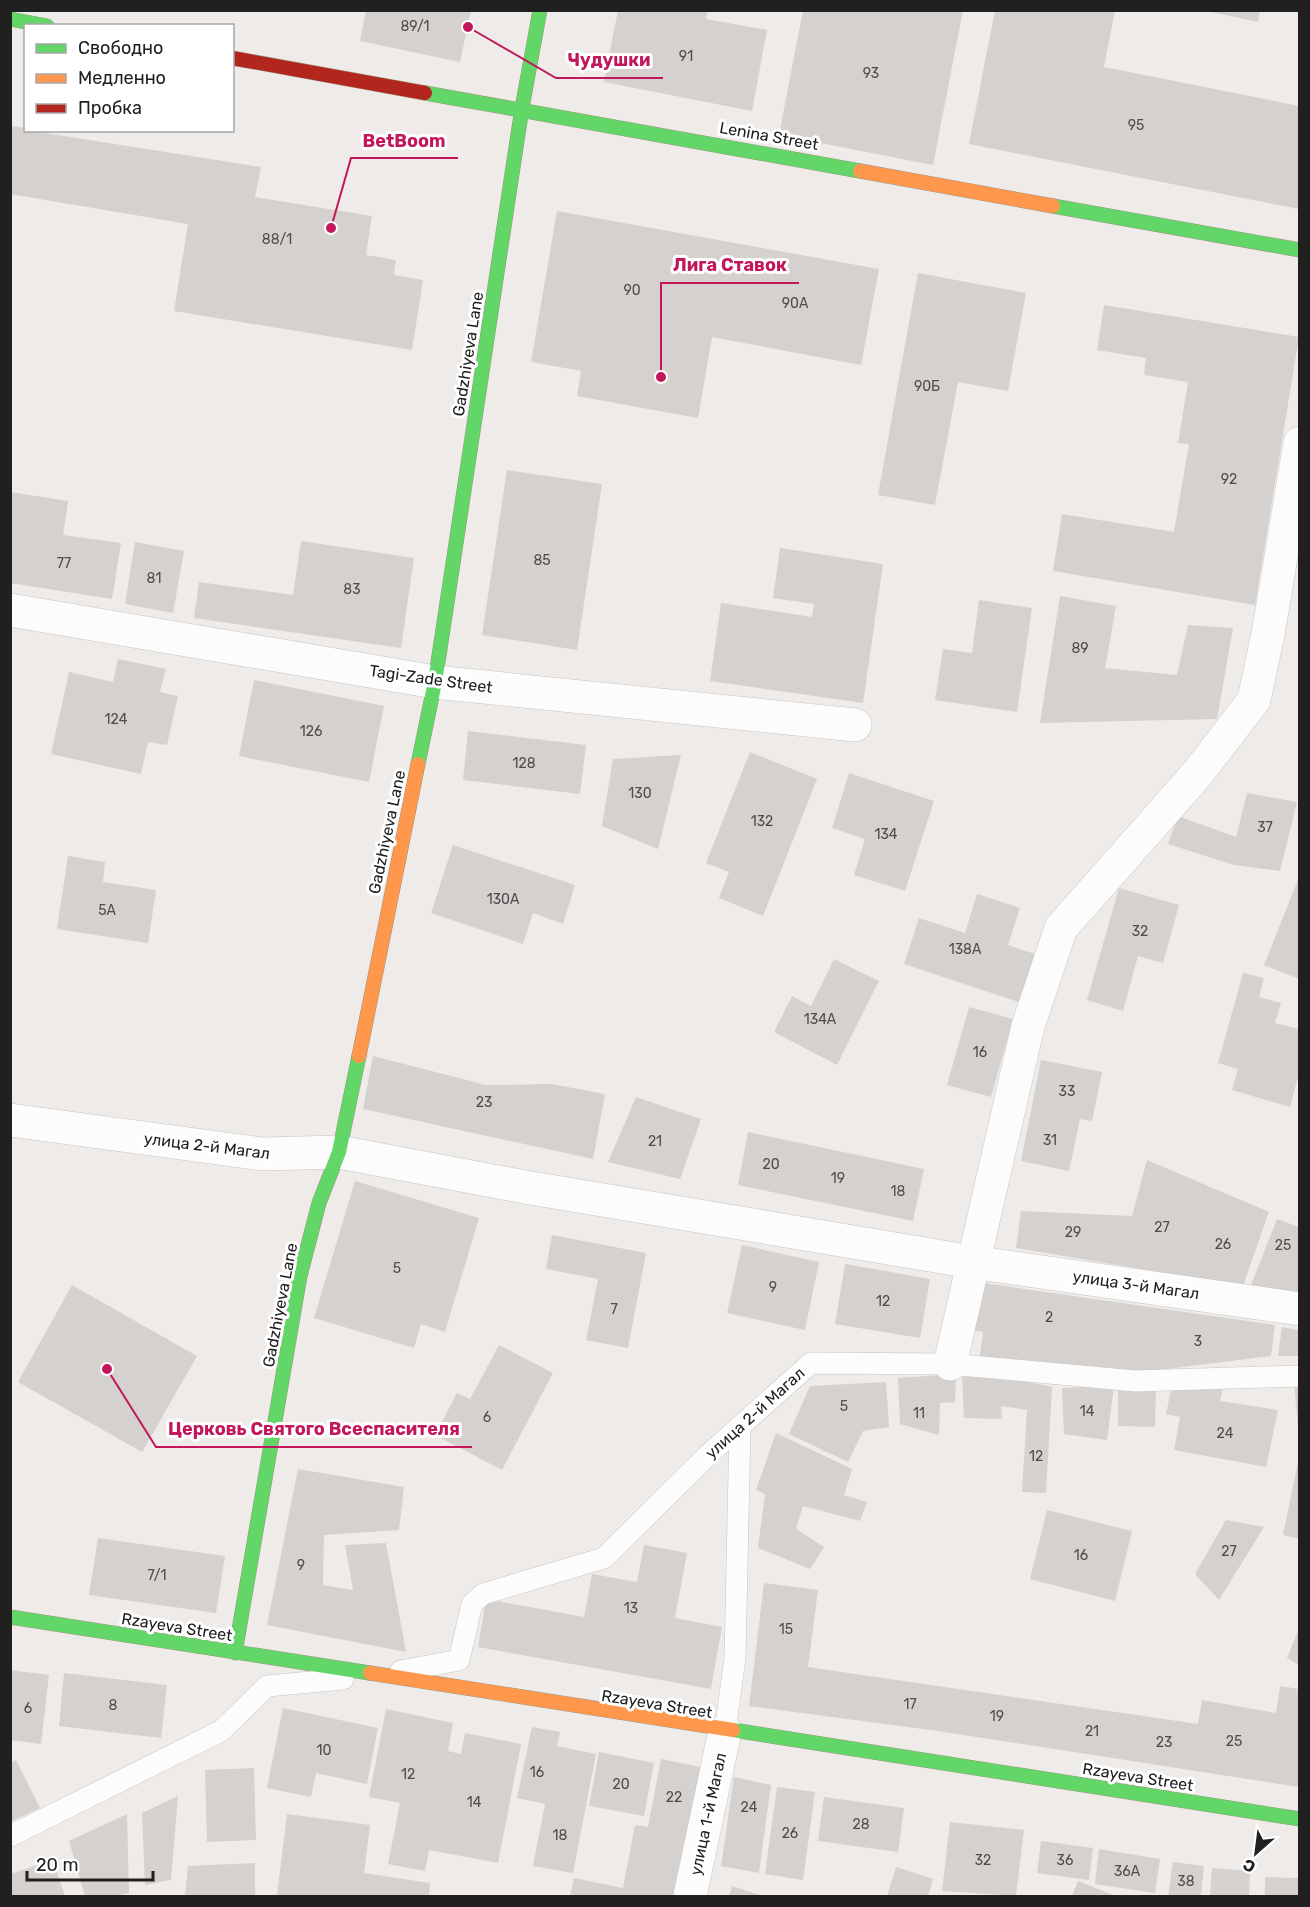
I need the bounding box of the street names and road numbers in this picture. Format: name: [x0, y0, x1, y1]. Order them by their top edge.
street label: Lenina Street: [718, 118, 820, 154]
street label: Gadzhiyeva Lane: [449, 290, 487, 418]
street label: Tagi-Zade Street: [368, 661, 494, 697]
street label: Gadzhiyeva Lane: [365, 768, 409, 896]
street label: улица 2-й Магал: [143, 1129, 271, 1163]
street label: Gadzhiyeva Lane: [259, 1241, 301, 1369]
street label: улица 3-й Магал: [1072, 1267, 1200, 1303]
street label: улица 2-й Магал: [701, 1363, 809, 1463]
street label: Rzayeva Street: [120, 1609, 234, 1645]
street label: Rzayeva Street: [600, 1686, 714, 1722]
street label: улица 1-й Магал: [686, 1751, 730, 1877]
street label: Rzayeva Street: [1081, 1759, 1195, 1795]

